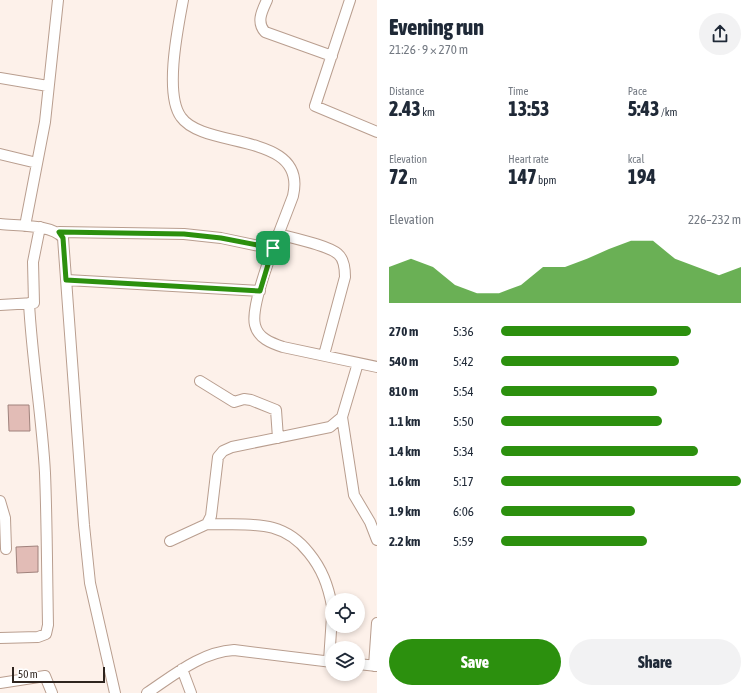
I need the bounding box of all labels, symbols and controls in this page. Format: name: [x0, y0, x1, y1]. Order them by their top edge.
button: share: [699, 13, 741, 55]
text: Evening run: [389, 14, 484, 40]
text: 21:26 · 9 × 270 m: [389, 42, 468, 57]
text: Distance: [389, 85, 424, 97]
text: Time: [508, 85, 528, 97]
text: Pace: [628, 85, 647, 97]
text: 2.43: [389, 97, 421, 120]
text: 13:53: [508, 97, 550, 120]
text: 5:43: [628, 97, 659, 120]
text: km: [421, 106, 435, 118]
text: /km: [659, 106, 677, 118]
text: Elevation: [389, 153, 427, 165]
text: Heart rate: [508, 153, 549, 165]
text: kcal: [628, 153, 644, 165]
text: 72: [389, 165, 408, 188]
text: 147: [508, 165, 537, 188]
text: 194: [628, 165, 656, 188]
text: m: [408, 174, 417, 186]
text: bpm: [537, 174, 556, 186]
text: Elevation: [389, 212, 434, 227]
text: 226–232 m: [688, 212, 741, 227]
pin: [256, 231, 290, 265]
icon: arrive: [262, 237, 284, 259]
text: 270 m: [389, 324, 418, 339]
text: 5:36: [453, 324, 474, 339]
text: 540 m: [389, 354, 418, 369]
text: 5:42: [453, 354, 474, 369]
text: 810 m: [389, 384, 418, 399]
text: 5:54: [453, 384, 474, 399]
text: 1.1 km: [389, 414, 420, 429]
text: 5:50: [453, 414, 474, 429]
text: 1.4 km: [389, 444, 420, 459]
text: 5:34: [453, 444, 474, 459]
text: 1.6 km: [389, 474, 420, 489]
text: 5:17: [453, 474, 474, 489]
text: 1.9 km: [389, 504, 420, 519]
text: 6:06: [453, 504, 474, 519]
text: 2.2 km: [389, 534, 420, 549]
text: 5:59: [453, 534, 474, 549]
map controls: [325, 593, 365, 681]
button: locate: [325, 593, 365, 633]
button: Save: [389, 639, 561, 685]
button: Share: [569, 639, 741, 685]
button: layers: [325, 641, 365, 681]
scale bar: [12, 665, 105, 684]
text: 50 m: [18, 668, 38, 680]

